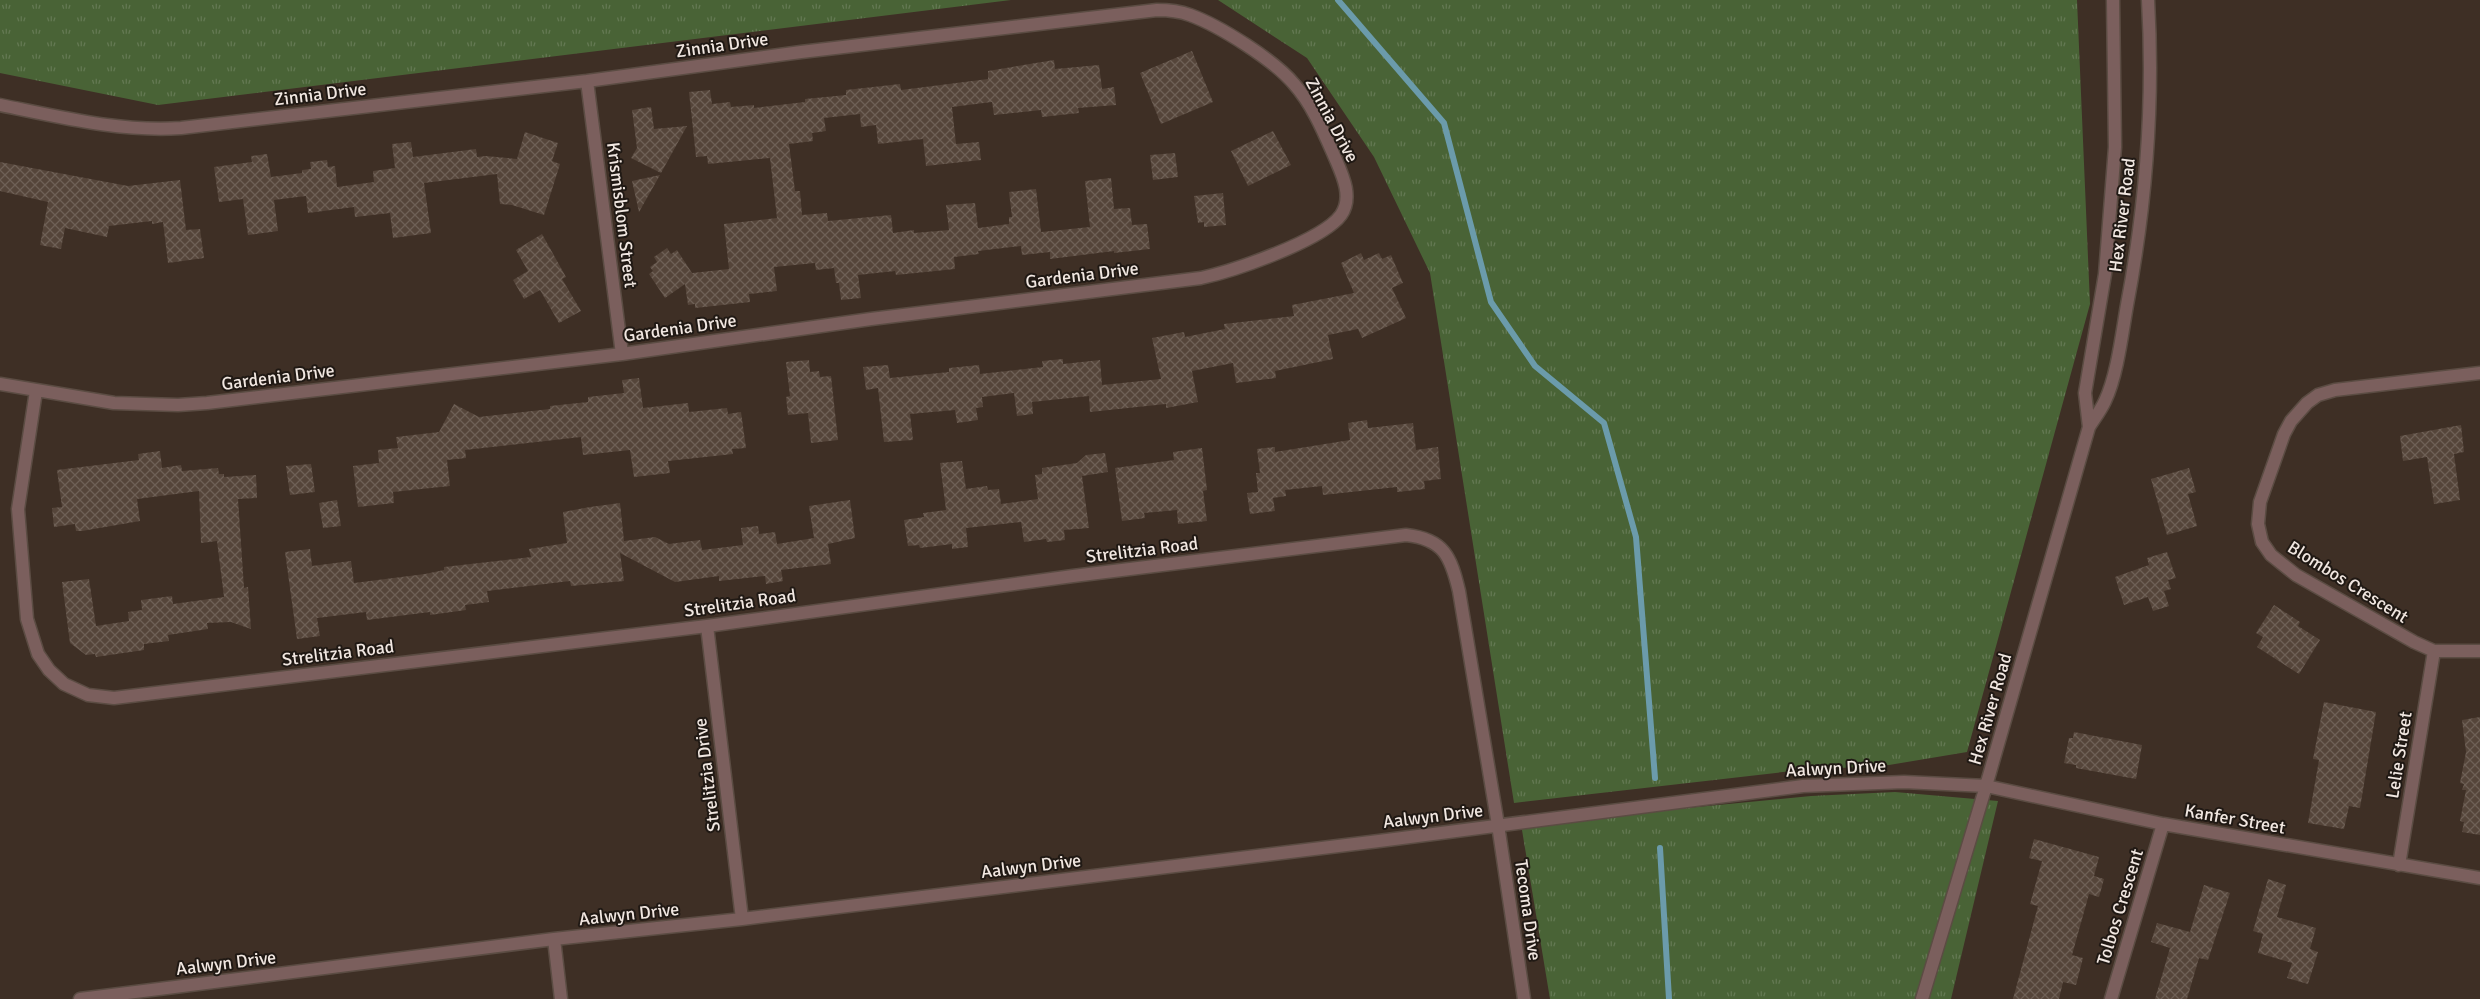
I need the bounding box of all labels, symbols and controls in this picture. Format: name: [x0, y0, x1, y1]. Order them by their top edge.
street label: Zinnia Drive: [674, 28, 770, 62]
street label: Zinnia Drive: [1300, 74, 1364, 166]
street label: Zinnia Drive: [273, 77, 367, 111]
street label: Krismisblom Street: [602, 141, 642, 289]
street label: Hex River Road: [2104, 157, 2140, 273]
street label: Gardenia Drive: [1024, 257, 1140, 293]
street label: Gardenia Drive: [622, 309, 738, 347]
street label: Gardenia Drive: [220, 359, 336, 395]
street label: Strelitzia Road: [1085, 532, 1199, 568]
street label: Blombos Crescent: [2284, 536, 2412, 628]
street label: Strelitzia Road: [683, 584, 797, 622]
street label: Strelitzia Road: [281, 635, 395, 671]
street label: Hex River Road: [1964, 651, 2016, 767]
street label: Lelie Street: [2381, 710, 2417, 800]
street label: Strelitzia Drive: [689, 717, 725, 833]
street label: Aalwyn Drive: [1785, 754, 1887, 782]
street label: Aalwyn Drive: [1382, 799, 1484, 833]
street label: Kanfer Street: [2183, 799, 2287, 839]
street label: Tolbos Crescent: [2092, 846, 2148, 968]
street label: Aalwyn Drive: [980, 849, 1082, 883]
street label: Tecoma Drive: [1510, 858, 1546, 962]
street label: Aalwyn Drive: [578, 898, 680, 930]
street label: Aalwyn Drive: [175, 946, 277, 980]

